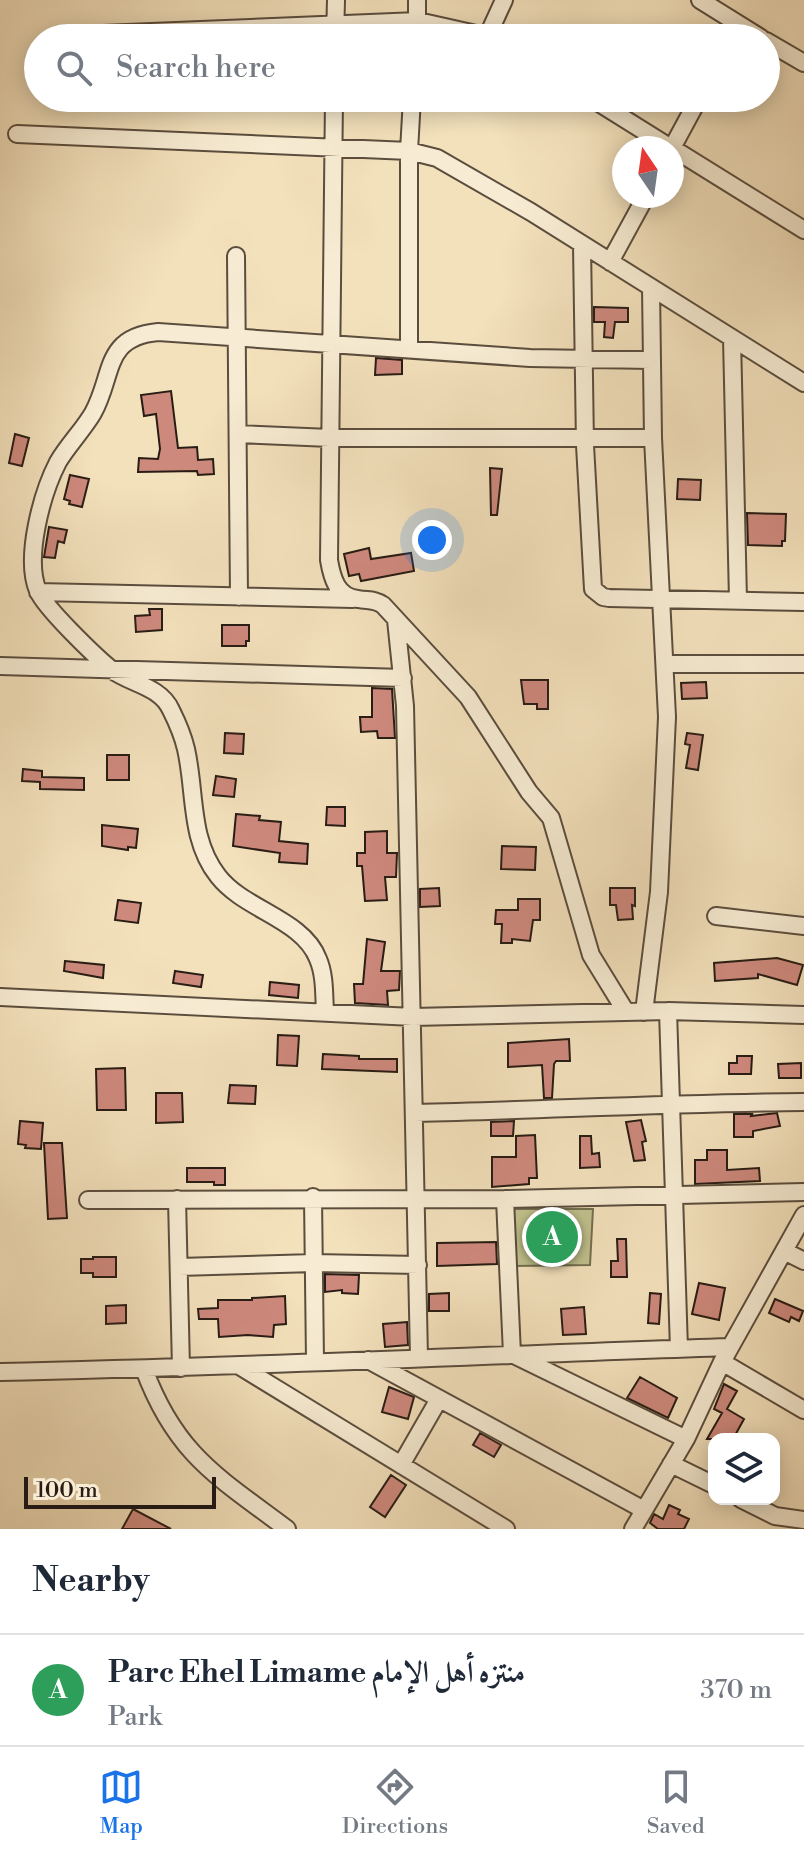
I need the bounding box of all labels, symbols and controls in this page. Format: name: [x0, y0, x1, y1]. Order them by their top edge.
search box: [24, 24, 780, 112]
icon: search: [52, 46, 96, 90]
text: Search here: [116, 49, 276, 87]
north arrow: [612, 136, 684, 208]
your location: [412, 520, 452, 560]
pin: A: [526, 1207, 578, 1267]
map controls: [708, 1433, 780, 1505]
button: layers: [708, 1433, 780, 1505]
scale bar: [24, 1473, 216, 1509]
text: 100 m: [36, 1477, 98, 1504]
text: Nearby: [32, 1560, 150, 1602]
text: Parc Ehel Limame منتزه أهل الإمام: [108, 1654, 525, 1692]
text: A: [49, 1674, 67, 1706]
text: 370 m: [700, 1674, 772, 1706]
text: Park: [108, 1701, 162, 1733]
tab: Map: [99, 1765, 143, 1840]
tab: Directions: [342, 1765, 448, 1840]
tab: Saved: [647, 1765, 705, 1840]

